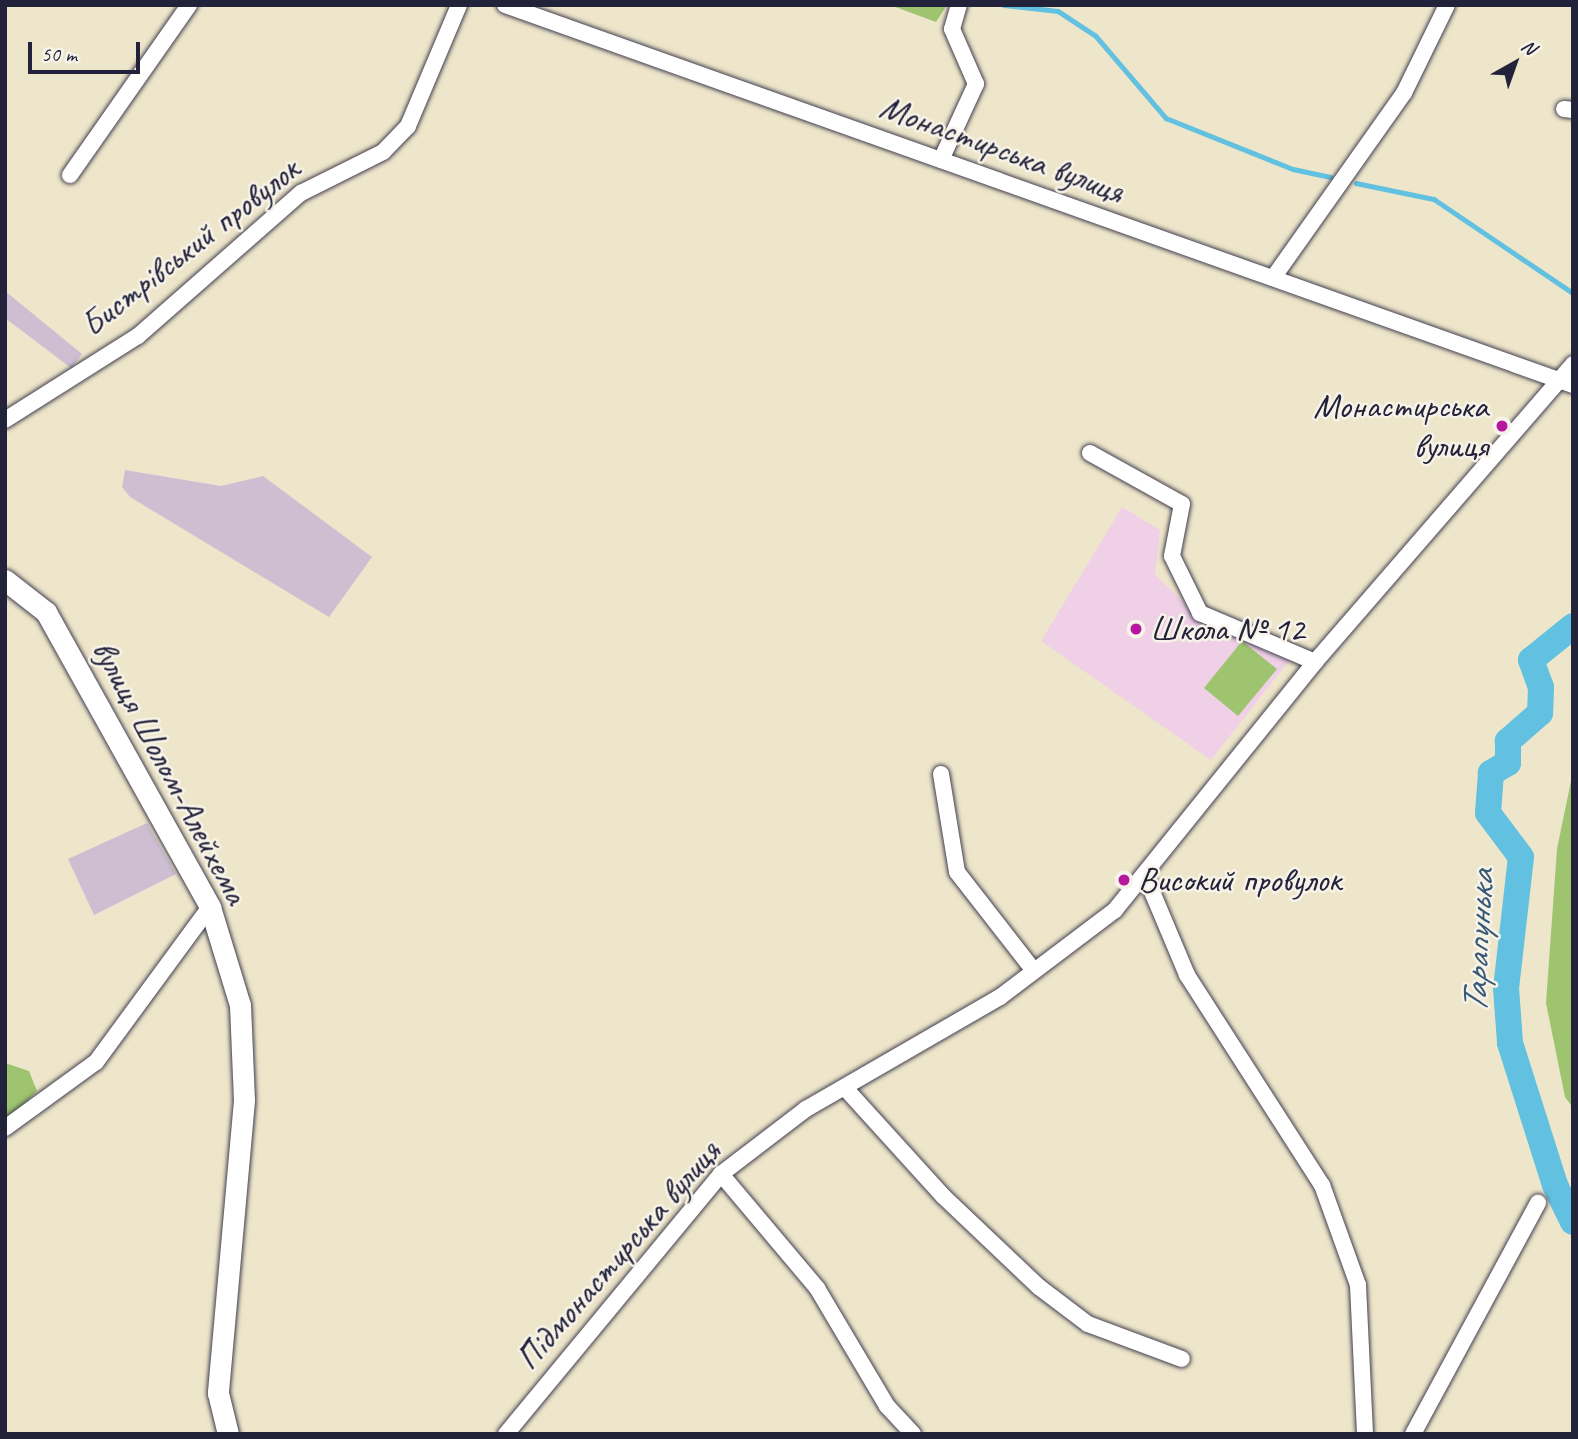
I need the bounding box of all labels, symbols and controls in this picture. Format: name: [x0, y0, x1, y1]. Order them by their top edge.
scale bar: [32, 28, 144, 72]
north arrow: [1480, 28, 1550, 98]
text: N: [1516, 34, 1541, 60]
text: 50 m: [41, 41, 77, 67]
street label: Монастирська вулиця: [874, 85, 1130, 213]
street label: Бистрівський провулок: [72, 149, 308, 345]
place label: Монастирська вулиця: [1313, 385, 1488, 467]
marker: Монастирська вулиця: [1494, 418, 1510, 434]
place label: Школа № 12: [1150, 608, 1305, 650]
marker: Школа № 12: [1128, 621, 1144, 637]
street label: вулиця Шолом-Алейхема: [83, 633, 257, 911]
place label: Високий провулок: [1138, 859, 1341, 901]
water label: Тарапунька: [1452, 869, 1504, 1015]
marker: Високий провулок: [1116, 872, 1132, 888]
street label: Підмонастирська вулиця: [506, 1131, 730, 1379]

